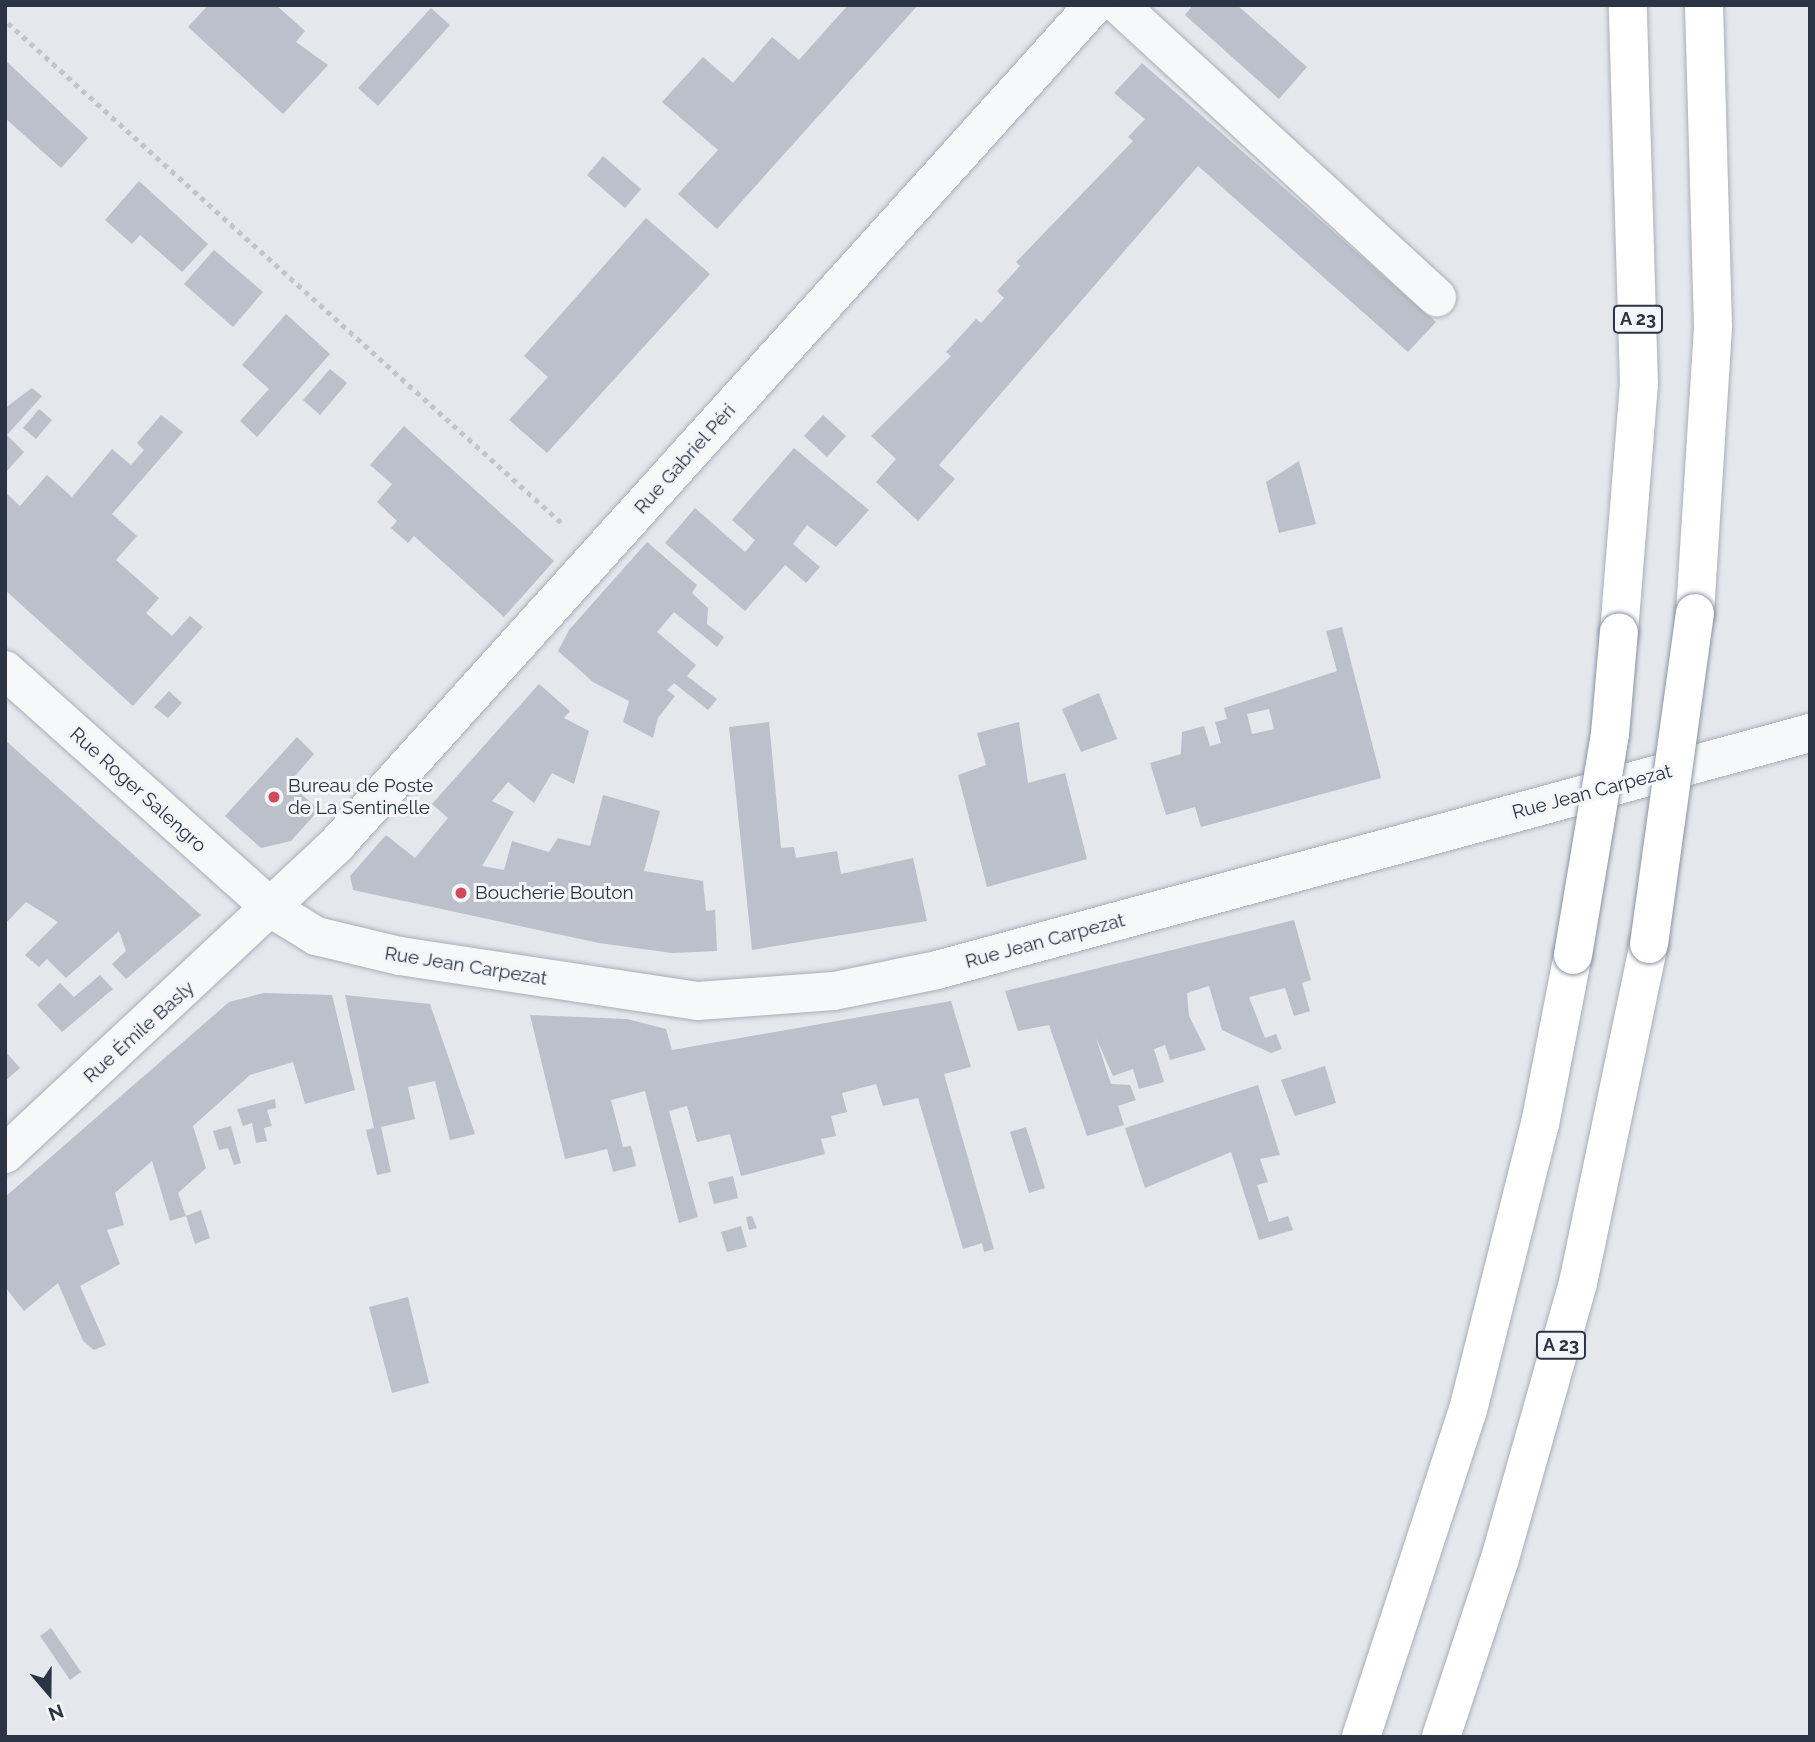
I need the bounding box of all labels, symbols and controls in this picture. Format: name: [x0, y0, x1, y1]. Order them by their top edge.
road number: A 23: [1612, 304, 1664, 334]
street label: Rue Gabriel Péri: [629, 399, 741, 519]
street label: Rue Roger Salengro: [65, 723, 211, 857]
street label: Rue Jean Carpezat: [1509, 760, 1675, 824]
place label: Bureau de Poste de La Sentinelle: [288, 775, 433, 819]
marker: Bureau de Poste de La Sentinelle: [266, 789, 282, 805]
place label: Boucherie Bouton: [475, 882, 634, 904]
marker: Boucherie Bouton: [453, 885, 469, 901]
street label: Rue Jean Carpezat: [962, 909, 1128, 973]
street label: Rue Jean Carpezat: [383, 942, 549, 990]
street label: Rue Émile Basly: [79, 976, 199, 1088]
road number: A 23: [1535, 1330, 1587, 1360]
north arrow: [14, 1658, 84, 1728]
text: N: [46, 1700, 67, 1726]

